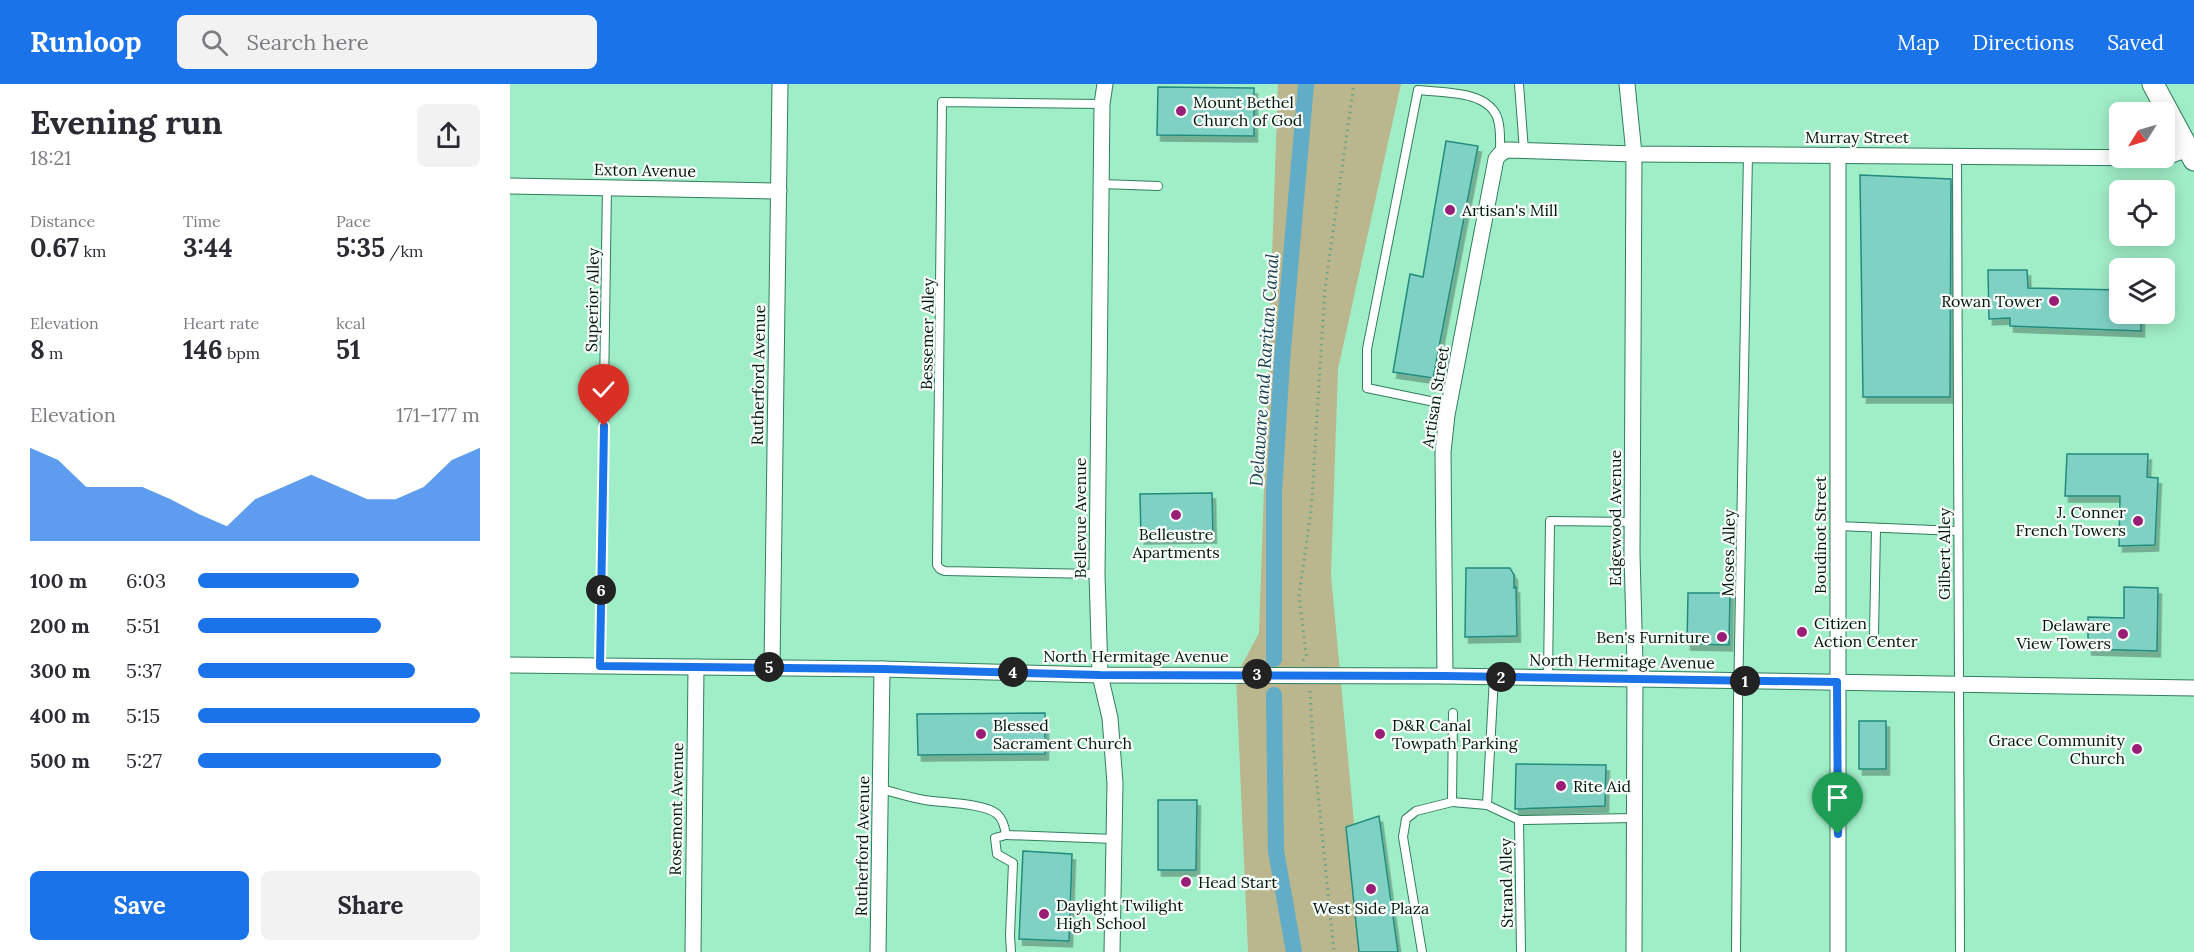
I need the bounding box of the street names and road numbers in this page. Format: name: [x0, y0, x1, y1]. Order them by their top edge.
street label: Murray Street: [1805, 127, 1910, 147]
street label: Exton Avenue: [594, 159, 697, 181]
street label: Superior Alley: [581, 247, 603, 352]
street label: Bessemer Alley: [916, 277, 938, 390]
street label: Rutherford Avenue: [747, 304, 769, 445]
street label: Artisan Street: [1417, 344, 1453, 450]
street label: Edgewood Avenue: [1605, 450, 1625, 586]
street label: Bellevue Avenue: [1070, 457, 1090, 578]
street label: Boudinot Street: [1810, 475, 1830, 594]
street label: Gilbert Alley: [1934, 507, 1954, 600]
street label: Moses Alley: [1717, 509, 1739, 597]
street label: North Hermitage Avenue: [1043, 646, 1229, 666]
street label: North Hermitage Avenue: [1529, 649, 1715, 673]
street label: Rosemont Avenue: [665, 742, 687, 876]
street label: Rutherford Avenue: [851, 775, 873, 916]
street label: Strand Alley: [1495, 838, 1517, 928]

